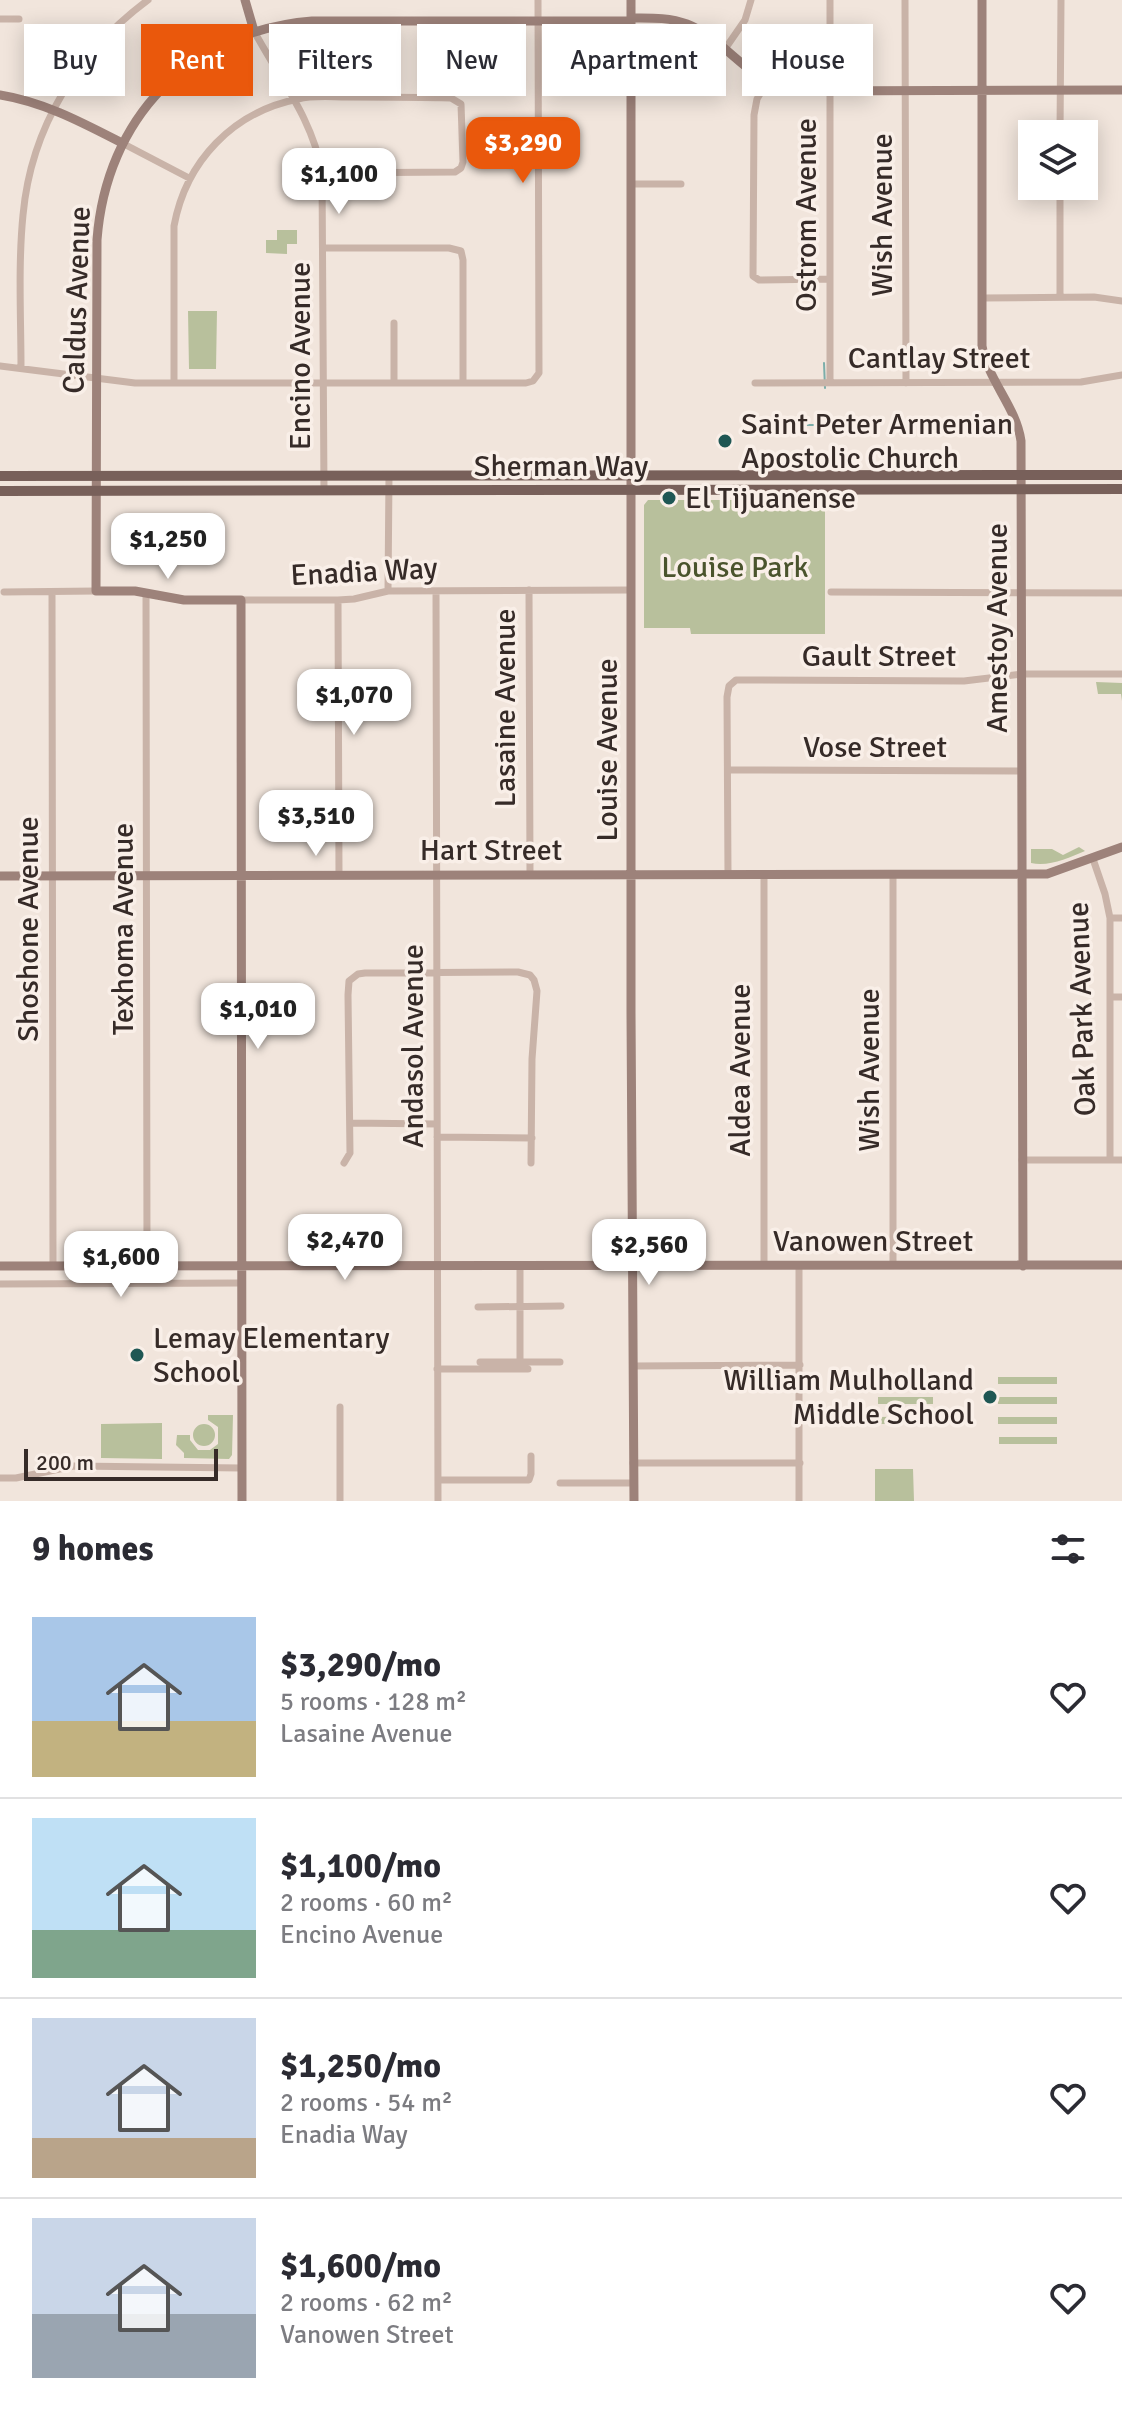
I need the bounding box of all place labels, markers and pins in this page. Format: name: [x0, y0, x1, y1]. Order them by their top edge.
pin: $3,290: [458, 117, 588, 185]
pin: $1,100: [274, 148, 404, 216]
place label: Saint Peter Armenian Apostolic Church: [741, 406, 1013, 477]
marker: Saint Peter Armenian Apostolic Church: [716, 432, 734, 450]
place label: El Tijuanense: [685, 480, 856, 517]
marker: El Tijuanense: [660, 489, 678, 507]
pin: $1,250: [103, 513, 233, 581]
pin: $1,070: [289, 669, 419, 737]
pin: $3,510: [251, 790, 381, 858]
pin: $1,010: [193, 983, 323, 1051]
pin: $2,470: [280, 1214, 410, 1282]
pin: $2,560: [584, 1219, 714, 1287]
pin: $1,600: [56, 1231, 186, 1299]
place label: Lemay Elementary School: [153, 1320, 390, 1391]
marker: Lemay Elementary School: [128, 1346, 146, 1364]
place label: William Mulholland Middle School: [723, 1362, 974, 1433]
marker: William Mulholland Middle School: [981, 1388, 999, 1406]

